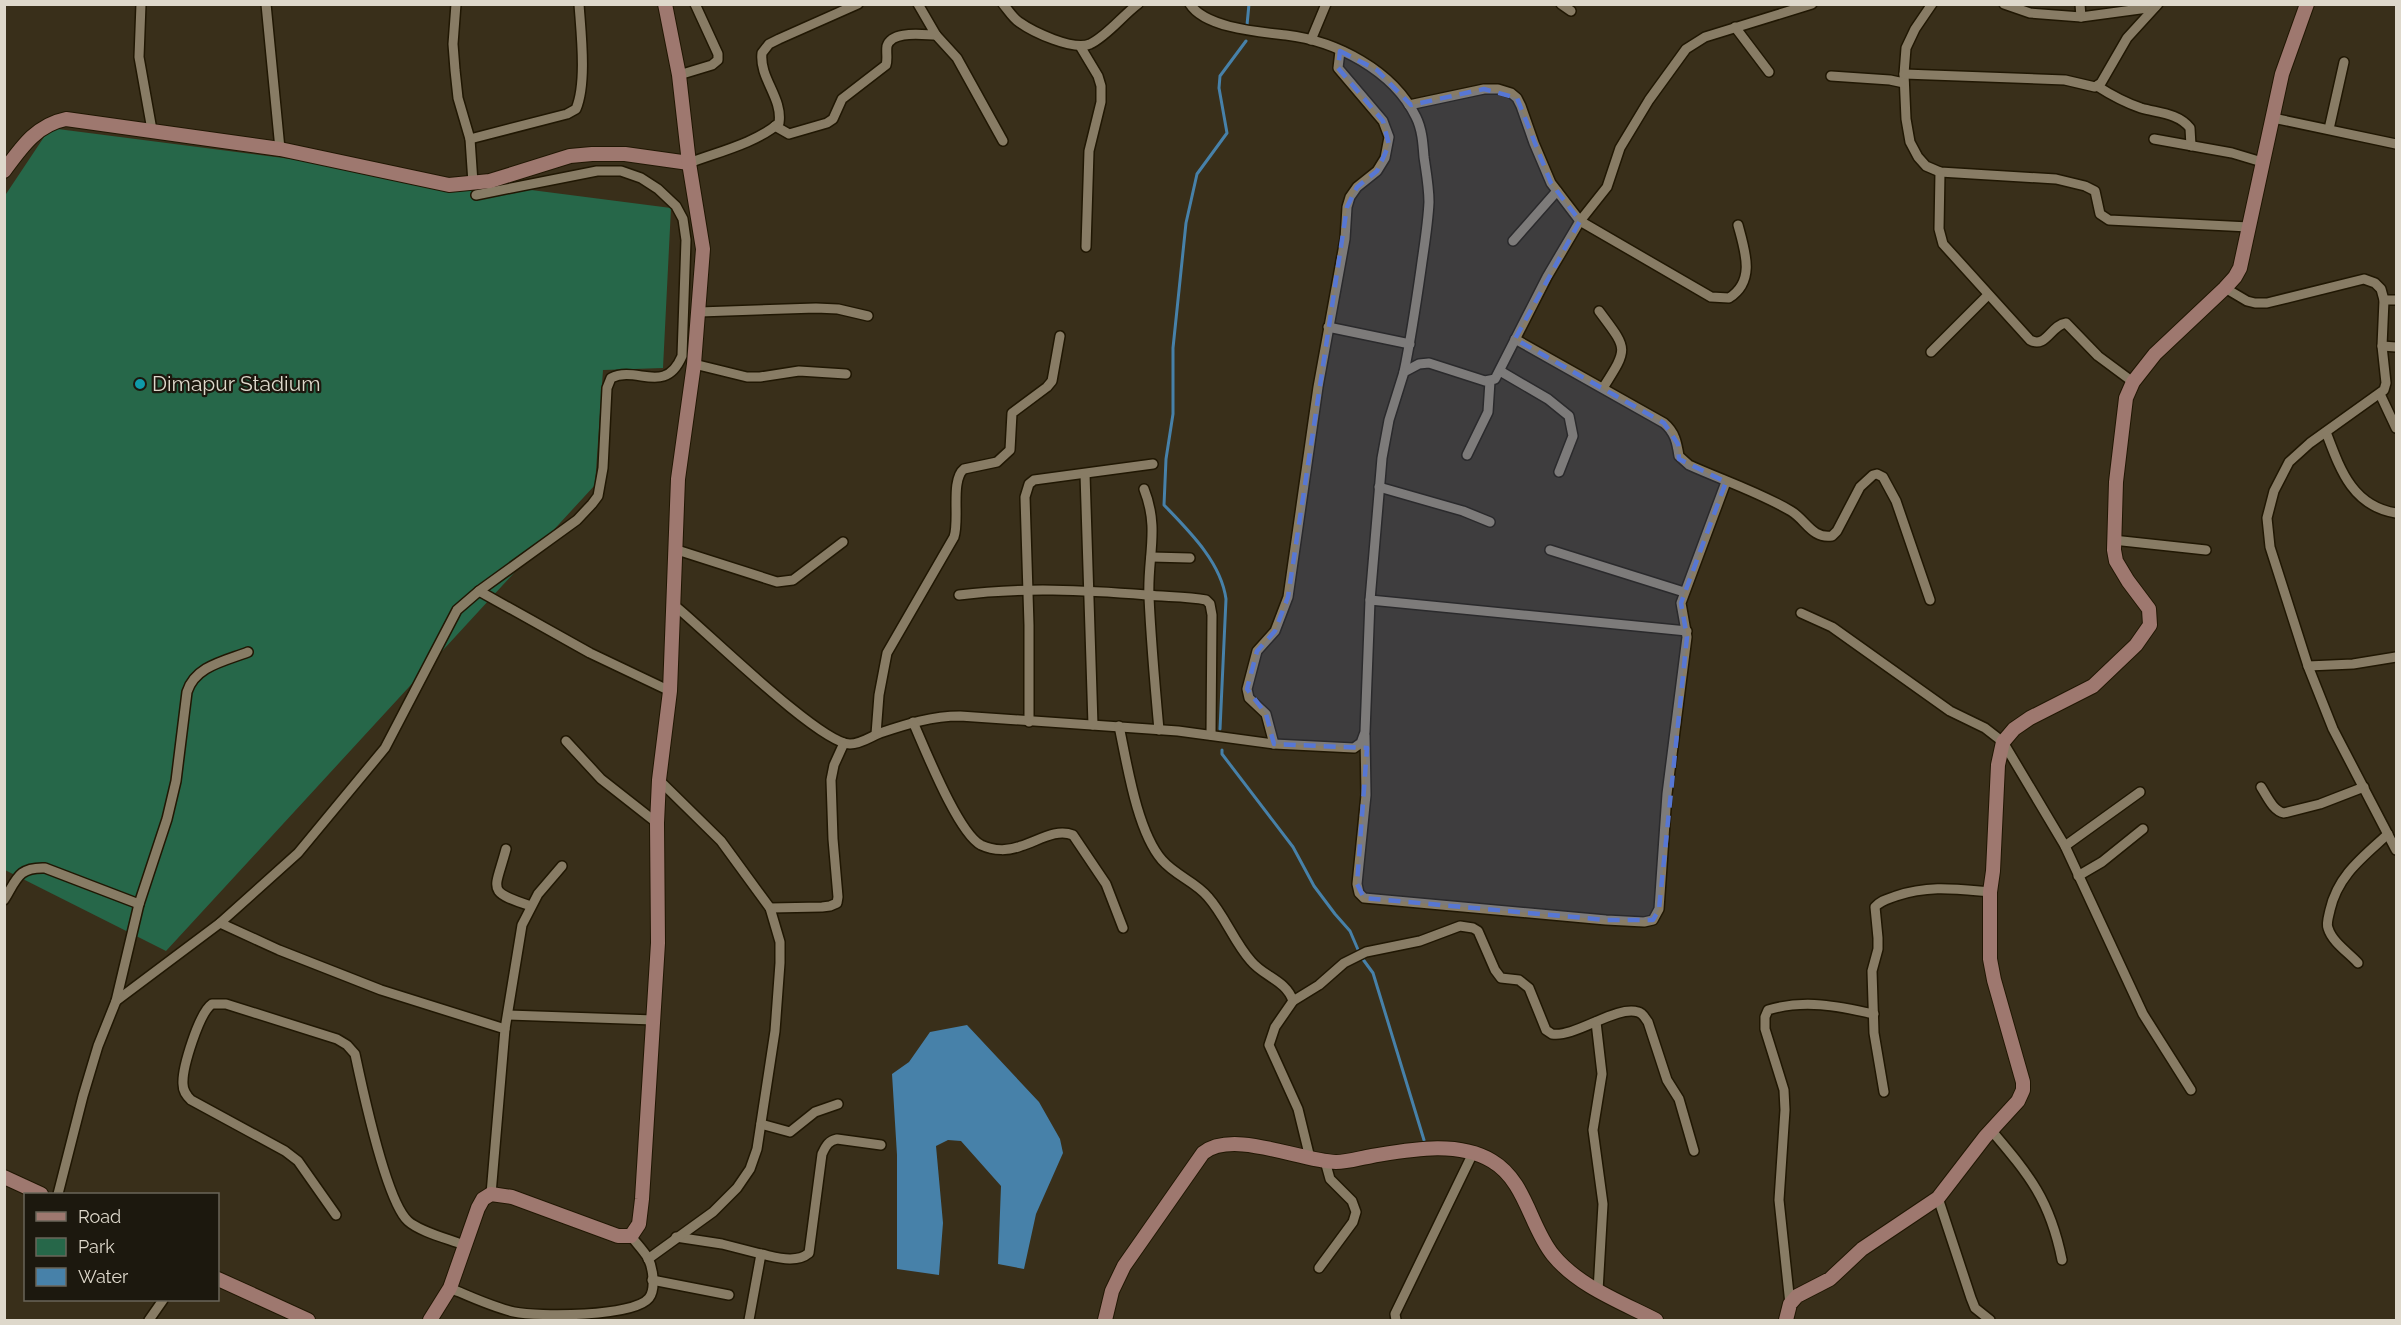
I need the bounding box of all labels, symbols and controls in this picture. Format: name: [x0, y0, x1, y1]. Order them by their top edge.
place label: Dimapur Stadium: [152, 371, 320, 396]
marker: Dimapur Stadium: [133, 377, 147, 391]
legend: [24, 1193, 219, 1301]
text: Road: [78, 1206, 121, 1227]
text: Park: [78, 1236, 115, 1257]
text: Water: [78, 1266, 129, 1287]

